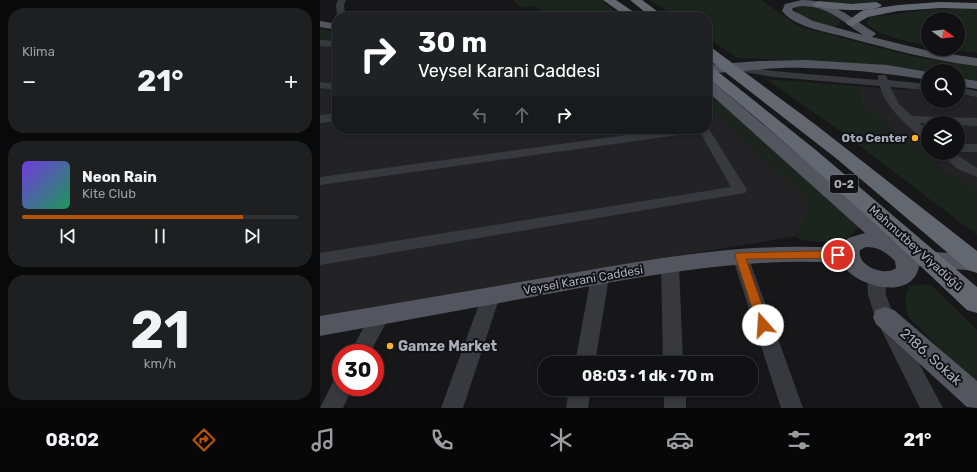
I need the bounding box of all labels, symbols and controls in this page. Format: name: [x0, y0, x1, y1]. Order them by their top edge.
north arrow: [921, 12, 965, 56]
map controls: [921, 12, 965, 160]
text: 30 m: [418, 26, 487, 59]
icon: right: [352, 28, 404, 80]
text: Klima: [22, 44, 55, 59]
text: Veysel Karani Caddesi: [418, 60, 600, 82]
text: 21°: [137, 63, 184, 99]
button: search: [921, 64, 965, 108]
text: −: [22, 68, 36, 95]
text: +: [284, 68, 298, 95]
icon: left: [469, 104, 491, 126]
icon: ahead: [511, 104, 533, 126]
icon: right: [553, 104, 575, 126]
button: layers: [921, 116, 965, 160]
place label: Oto Center: [842, 131, 908, 145]
marker: Oto Center: [910, 133, 920, 143]
text: Neon Rain: [82, 168, 157, 186]
road number: O-2: [830, 175, 858, 193]
text: Kite Club: [82, 186, 136, 201]
street label: Mahmutbey Viyadüğü: [866, 202, 966, 294]
icon: previous: [57, 225, 79, 247]
icon: pause: [149, 225, 171, 247]
icon: next: [241, 225, 263, 247]
pin: [821, 238, 855, 272]
icon: arrive: [827, 244, 849, 266]
street label: Veysel Karani Caddesi: [522, 263, 644, 297]
text: 21: [130, 299, 190, 361]
position arrow: [742, 304, 784, 346]
street label: 2186. Sokak: [897, 325, 966, 390]
place label: Gamze Market: [398, 338, 498, 355]
marker: Gamze Market: [385, 341, 395, 351]
speed limit sign: 30: [332, 344, 384, 396]
text: km/h: [144, 356, 176, 371]
text: 08:03 · 1 dk · 70 m: [582, 367, 714, 385]
icon: directions: [190, 426, 218, 454]
icon: music: [309, 426, 337, 454]
icon: phone: [428, 426, 456, 454]
icon: climate: [547, 426, 575, 454]
icon: car: [666, 426, 694, 454]
icon: filters: [785, 426, 813, 454]
text: 08:02: [45, 429, 99, 451]
text: 21°: [903, 429, 931, 451]

